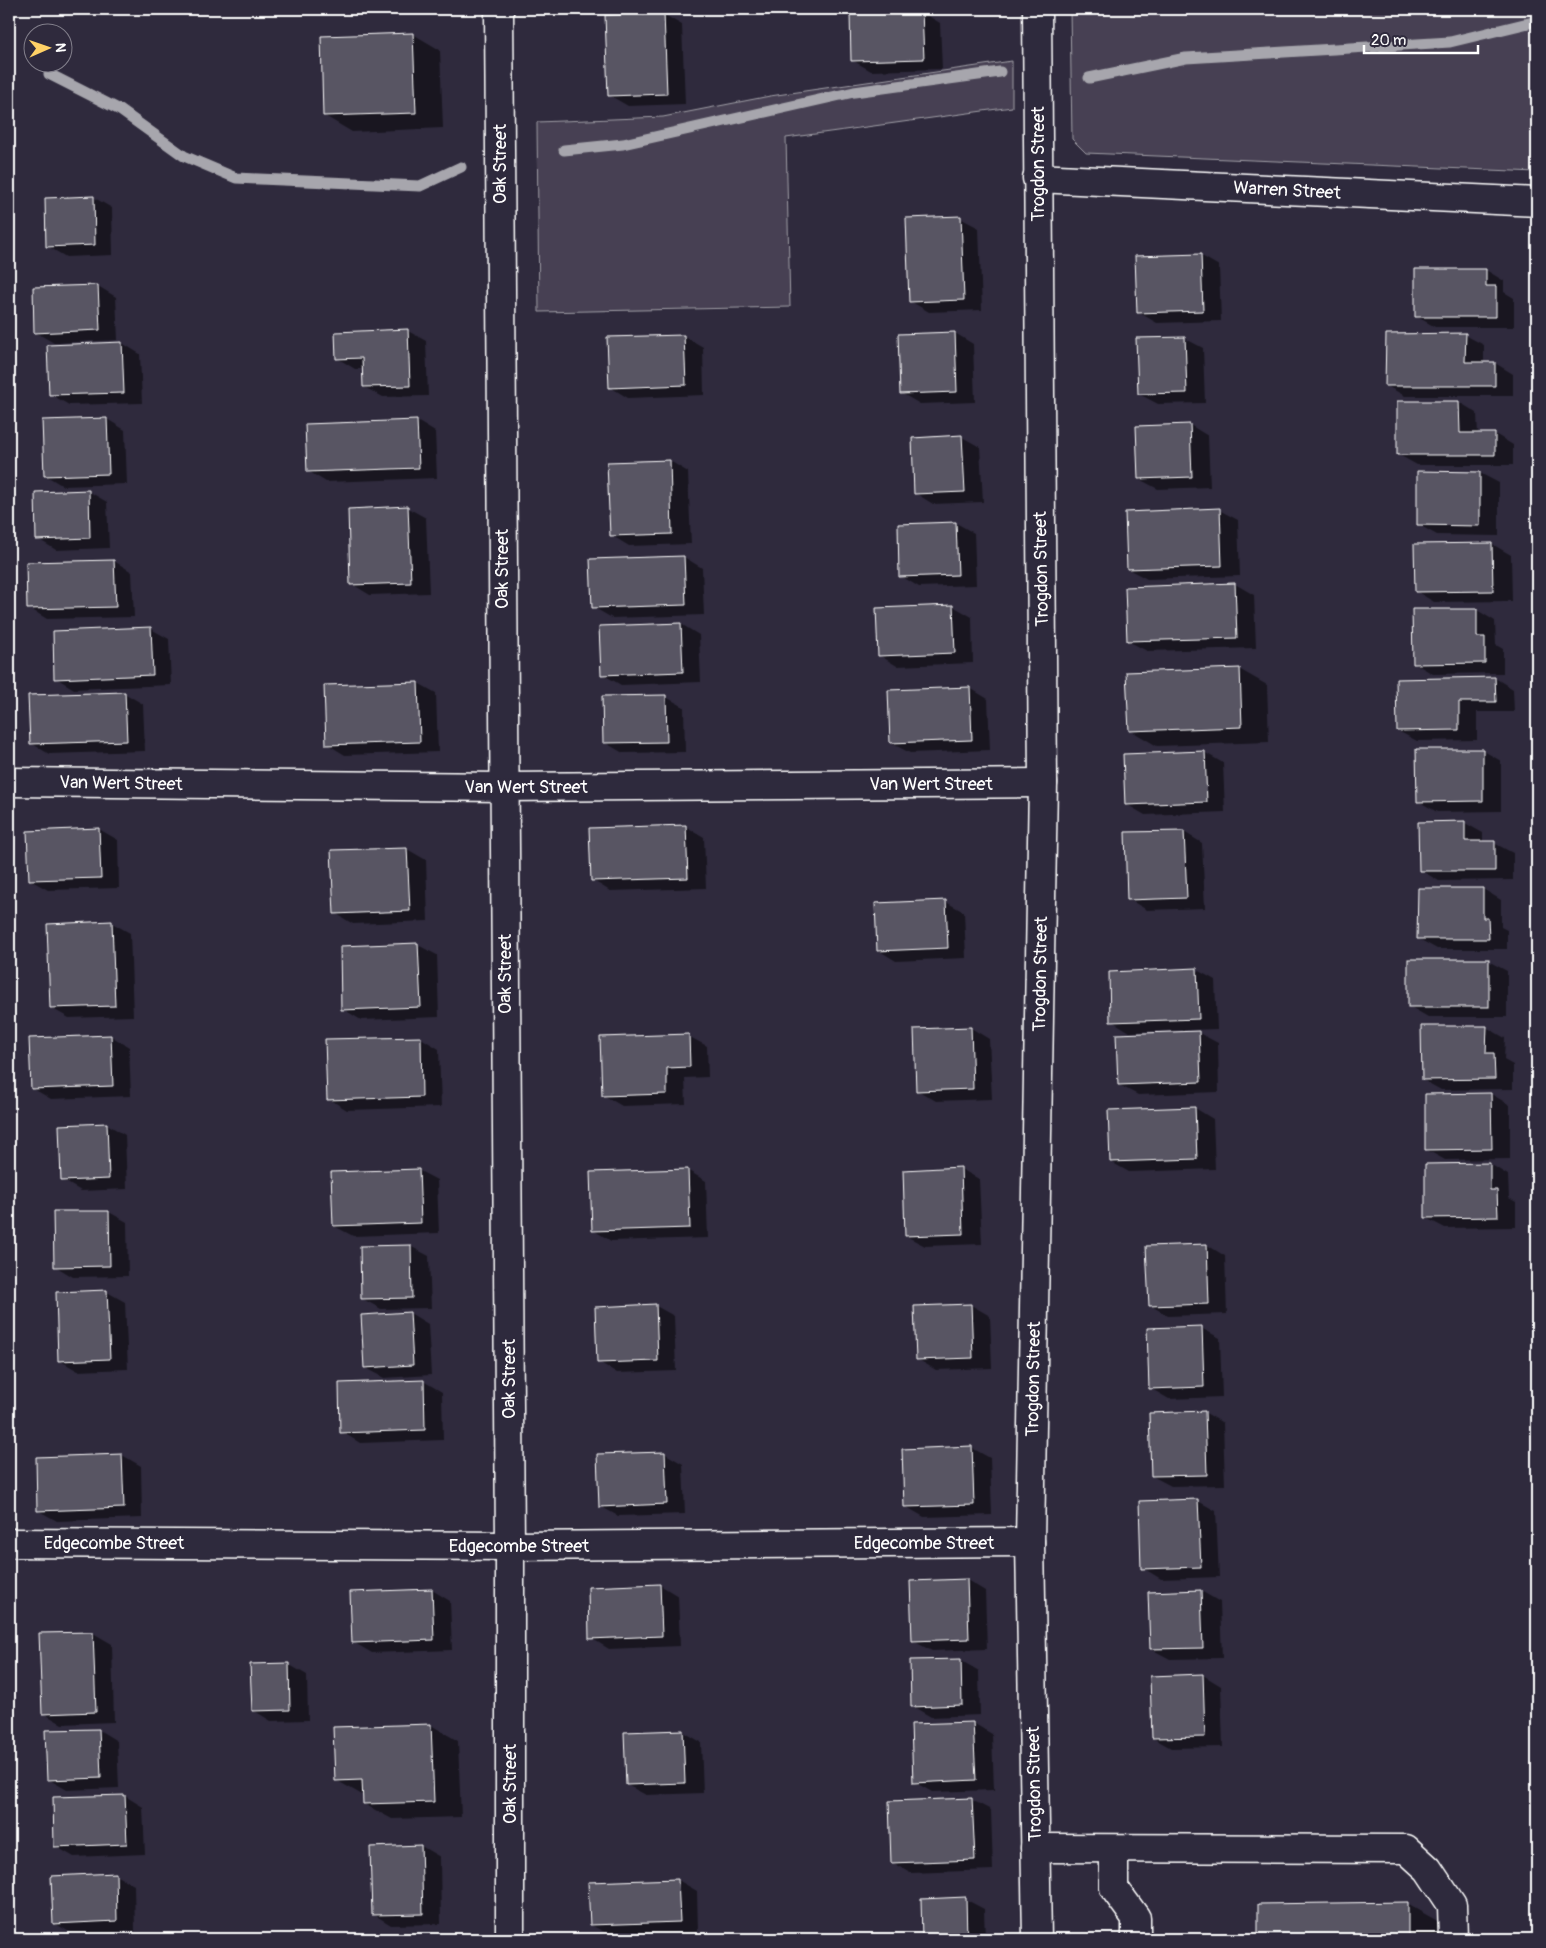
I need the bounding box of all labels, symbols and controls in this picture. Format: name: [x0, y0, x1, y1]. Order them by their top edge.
north arrow: [22, 22, 72, 72]
scale bar: [1364, 22, 1477, 54]
text: 20 m: [1371, 31, 1406, 50]
text: N: [52, 43, 69, 53]
street label: Trogdon Street: [1027, 106, 1050, 222]
street label: Oak Street: [489, 123, 512, 204]
street label: Warren Street: [1233, 176, 1342, 205]
street label: Trogdon Street: [1029, 511, 1054, 627]
street label: Oak Street: [491, 528, 514, 609]
street label: Van Wert Street: [59, 771, 184, 796]
street label: Van Wert Street: [869, 773, 993, 796]
street label: Van Wert Street: [464, 776, 588, 799]
street label: Trogdon Street: [1028, 916, 1053, 1032]
street label: Oak Street: [494, 933, 517, 1014]
street label: Trogdon Street: [1021, 1321, 1046, 1437]
street label: Oak Street: [498, 1338, 521, 1419]
street label: Edgecombe Street: [44, 1532, 185, 1555]
street label: Edgecombe Street: [854, 1532, 995, 1555]
street label: Edgecombe Street: [449, 1535, 590, 1558]
street label: Trogdon Street: [1022, 1726, 1047, 1842]
street label: Oak Street: [499, 1743, 522, 1824]

